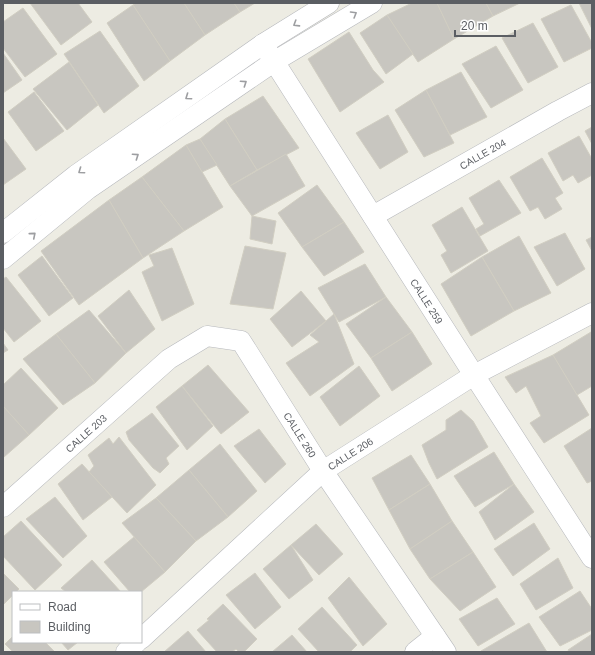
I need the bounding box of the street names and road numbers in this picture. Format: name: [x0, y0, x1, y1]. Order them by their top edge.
street label: CALLE 204: [458, 136, 508, 171]
street label: CALLE 259: [409, 277, 446, 326]
street label: CALLE 260: [282, 410, 319, 460]
street label: CALLE 203: [63, 412, 109, 454]
street label: CALLE 206: [326, 435, 375, 472]

